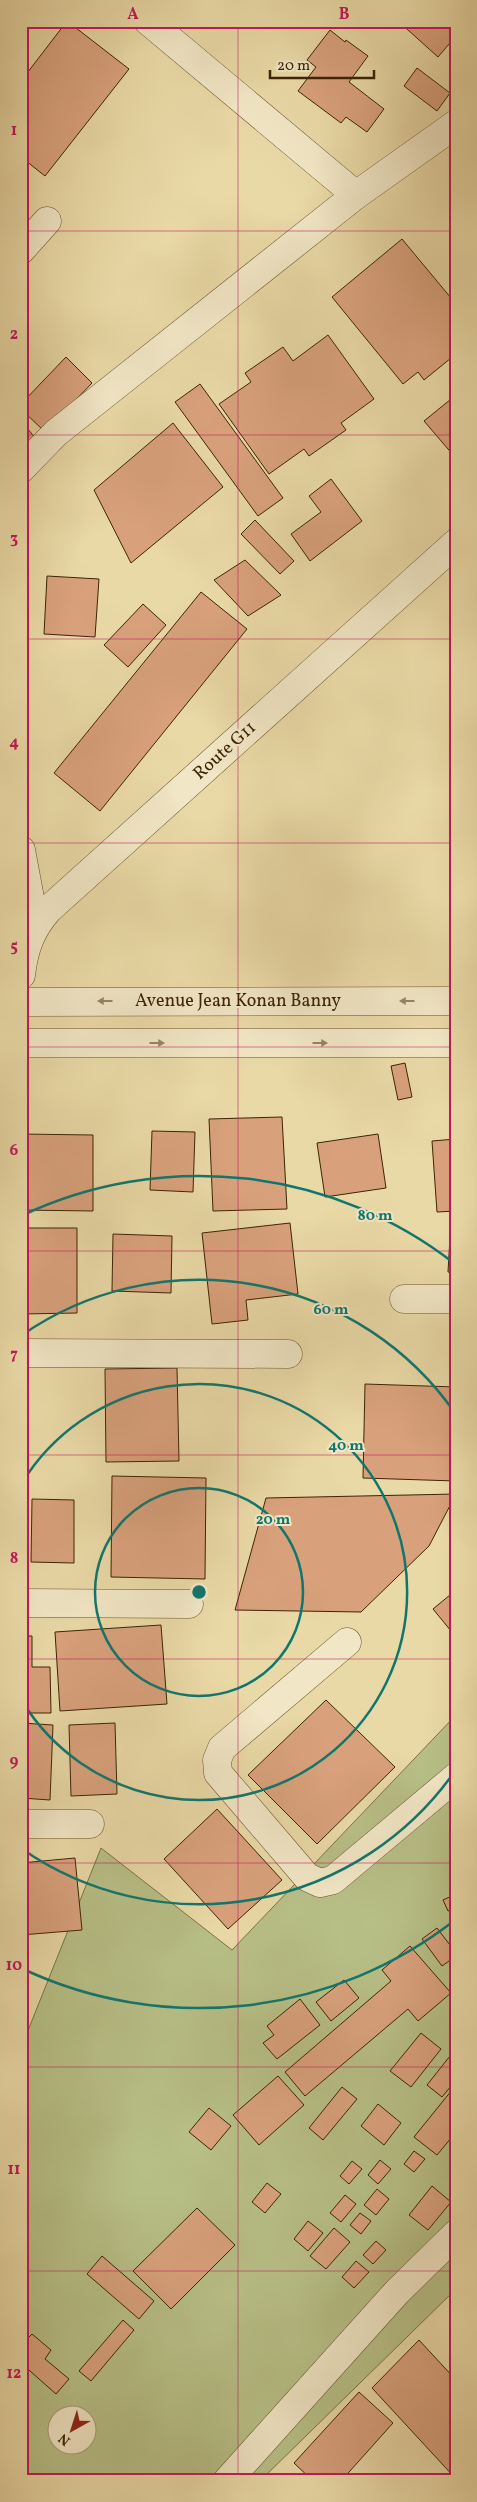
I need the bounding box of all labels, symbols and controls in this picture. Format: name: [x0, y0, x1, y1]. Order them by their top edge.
text: A: [127, 4, 139, 26]
text: B: [339, 4, 350, 26]
scale bar: [270, 48, 373, 80]
text: 20 m: [277, 56, 310, 77]
text: 1: [11, 120, 17, 142]
text: 2: [10, 324, 18, 346]
text: 3: [10, 528, 18, 550]
street label: Route G11: [188, 716, 262, 786]
text: 4: [9, 732, 19, 754]
text: 5: [10, 936, 18, 958]
street label: Avenue Jean Konan Banny: [135, 989, 341, 1014]
one-way arrow: [96, 997, 112, 1005]
one-way arrow: [399, 997, 415, 1005]
one-way arrow: [150, 1039, 166, 1047]
one-way arrow: [312, 1039, 328, 1047]
text: 6: [10, 1140, 19, 1162]
text: 80 m: [358, 1206, 393, 1227]
text: 60 m: [314, 1300, 349, 1321]
text: 7: [10, 1344, 18, 1366]
text: 40 m: [328, 1436, 364, 1457]
text: 20 m: [256, 1510, 291, 1531]
text: 8: [10, 1548, 18, 1570]
centre of rings: [190, 1583, 208, 1601]
text: 9: [10, 1751, 19, 1773]
text: 10: [6, 1955, 22, 1977]
text: 11: [8, 2159, 20, 2181]
text: 12: [7, 2363, 21, 2385]
north arrow: [48, 2404, 98, 2454]
text: N: [55, 2428, 75, 2450]

